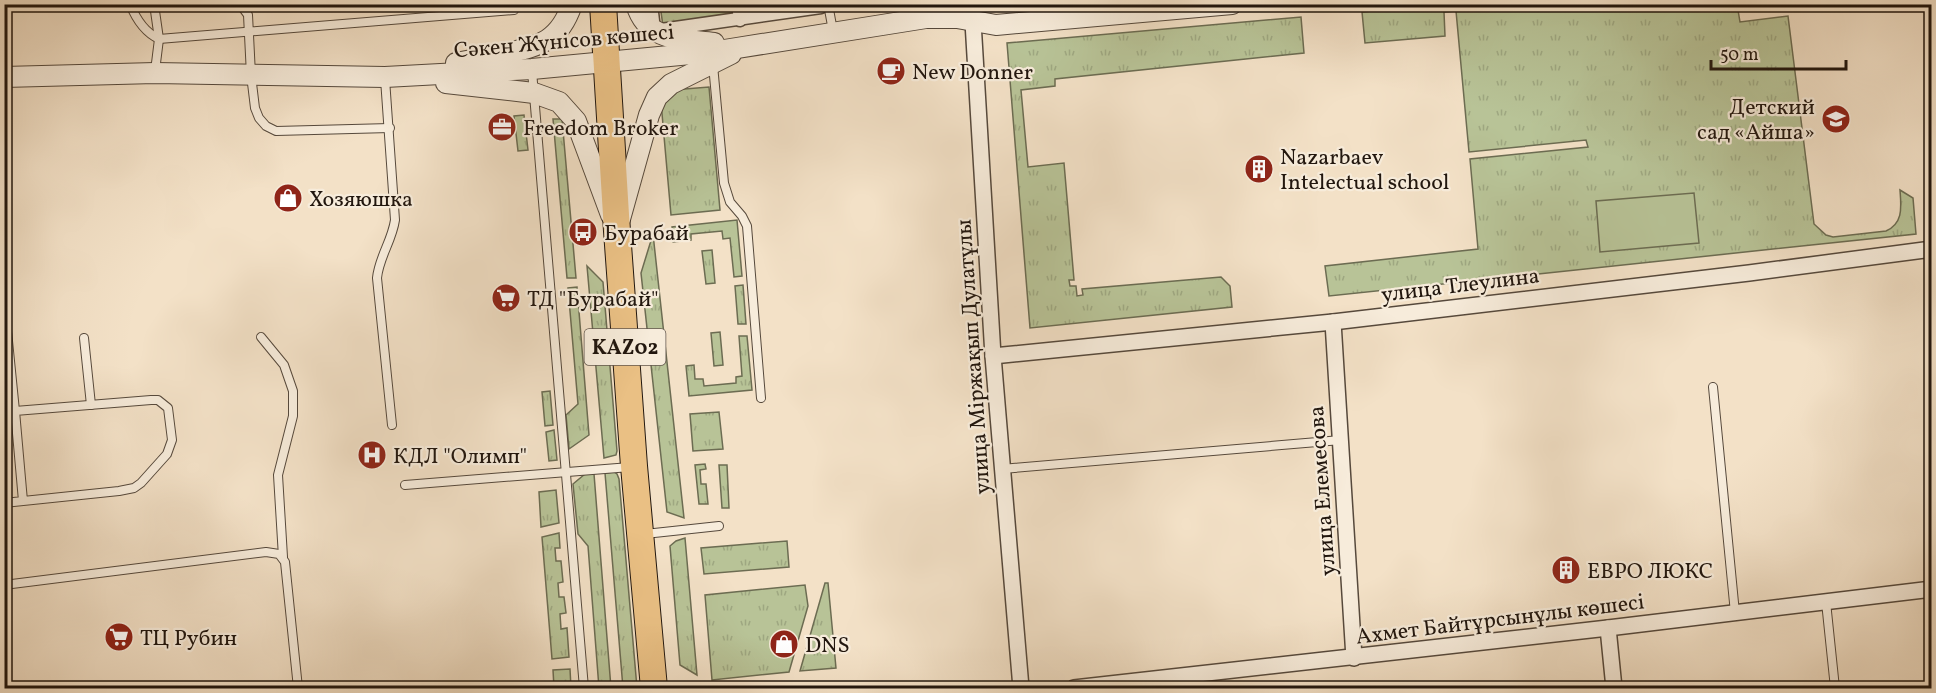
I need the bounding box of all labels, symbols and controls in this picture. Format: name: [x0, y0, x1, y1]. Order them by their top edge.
street label: Сәкен Жүнісов көшесі: [453, 17, 676, 68]
scale bar: [1711, 33, 1846, 71]
text: 50 m: [1720, 43, 1759, 68]
cafe icon: New Donner: [875, 55, 907, 87]
place label: New Donner: [912, 58, 1033, 89]
place label: Детский сад «Айша»: [1697, 93, 1815, 149]
school or university icon: Детский сад «Айша»: [1820, 103, 1852, 135]
office icon: Freedom Broker: [486, 111, 518, 143]
place label: Freedom Broker: [523, 114, 678, 145]
place label: Nazarbaev Intelectual school: [1280, 143, 1449, 199]
building icon: Nazarbaev Intelectual school: [1243, 153, 1275, 185]
shop icon: Хозяюшка: [272, 182, 304, 214]
place label: Хозяюшка: [309, 185, 413, 216]
bus stop icon: Бурабай: [567, 216, 599, 248]
street label: улица Міржақып Дулатұлы: [949, 218, 1000, 496]
place label: Бурабай: [604, 219, 689, 250]
street label: улица Тлеулина: [1379, 261, 1541, 312]
supermarket icon: ТД "Бурабай": [490, 282, 522, 314]
place label: ТД "Бурабай": [527, 285, 659, 316]
road number: KАZ02: [584, 329, 666, 365]
street label: улица Елемесова: [1302, 405, 1345, 577]
hospital icon: КДЛ "Олимп": [356, 439, 388, 471]
place label: КДЛ "Олимп": [393, 442, 527, 473]
building icon: ЕВРО ЛЮКС: [1550, 554, 1582, 586]
place label: ЕВРО ЛЮКС: [1587, 557, 1713, 588]
street label: Ахмет Байтұрсынұлы көшесі: [1354, 587, 1646, 654]
supermarket icon: ТЦ Рубин: [103, 621, 135, 653]
place label: ТЦ Рубин: [140, 624, 237, 655]
shop icon: DNS: [768, 628, 800, 660]
place label: DNS: [805, 631, 850, 662]

